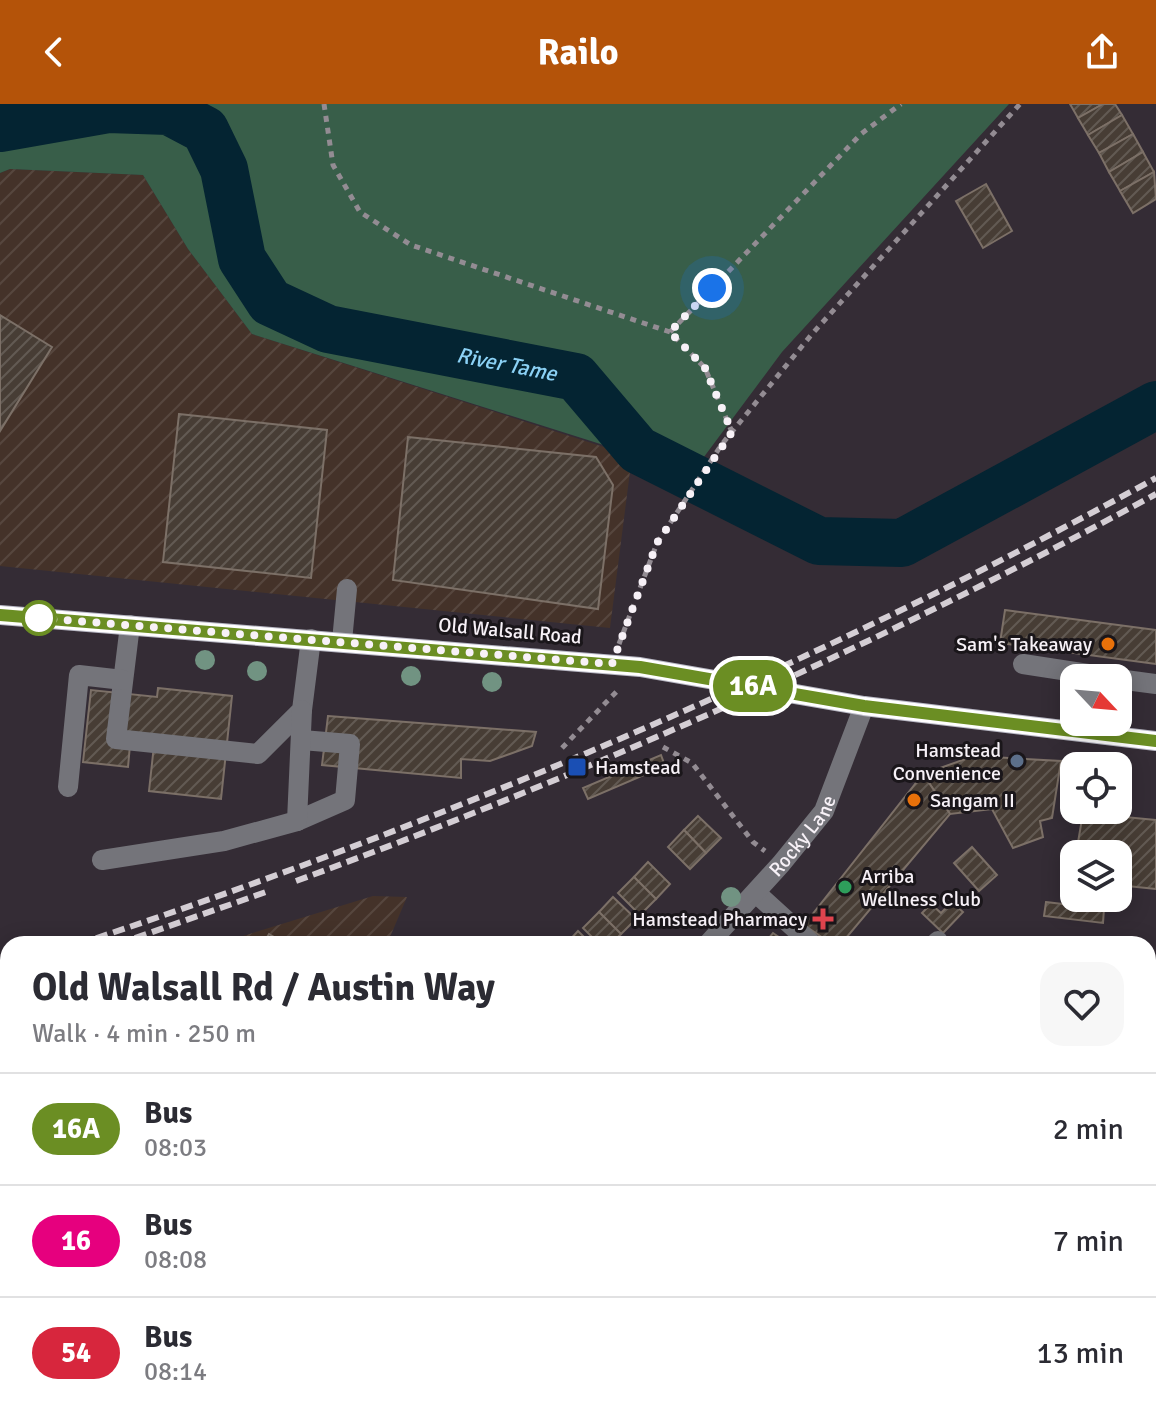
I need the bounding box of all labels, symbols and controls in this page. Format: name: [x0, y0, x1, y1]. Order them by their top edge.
icon: back: [32, 30, 76, 74]
text: Railo: [538, 30, 618, 75]
icon: share: [1080, 30, 1124, 74]
your location: [692, 268, 732, 308]
water label: River Tame: [454, 341, 560, 387]
unlabelled marker: [22, 601, 56, 635]
street label: Old Walsall Road: [437, 612, 583, 650]
place label: Sam's Takeaway: [956, 632, 1093, 657]
marker: Sam's Takeaway: [1099, 635, 1117, 653]
line badge: 16A: [707, 660, 799, 712]
north arrow: [1060, 664, 1132, 736]
map controls: [1060, 664, 1132, 912]
text: 16A: [729, 669, 777, 703]
place label: Hamstead Convenience: [893, 738, 1001, 786]
marker: Hamstead Convenience: [1008, 752, 1026, 770]
button: locate: [1060, 752, 1132, 824]
place label: Hamstead: [595, 755, 681, 780]
marker: Hamstead: [566, 756, 588, 778]
place label: Sangam II: [930, 788, 1015, 813]
marker: Sangam II: [905, 791, 923, 809]
street label: Rocky Lane: [763, 792, 841, 882]
button: layers: [1060, 840, 1132, 912]
place label: Arriba Wellness Club: [861, 864, 981, 912]
marker: Arriba Wellness Club: [836, 878, 854, 896]
place label: Hamstead Pharmacy: [632, 907, 808, 932]
marker: Hamstead Pharmacy: [814, 910, 832, 928]
button: heart: [1040, 962, 1124, 1046]
text: Old Walsall Rd / Austin Way: [32, 964, 495, 1011]
text: Walk · 4 min · 250 m: [32, 1018, 256, 1050]
text: Bus: [144, 1095, 192, 1132]
text: 2 min: [1053, 1111, 1124, 1148]
text: 16A: [52, 1112, 100, 1146]
text: 08:03: [144, 1132, 207, 1164]
text: Bus: [144, 1207, 192, 1244]
text: 7 min: [1053, 1223, 1124, 1260]
text: 16: [61, 1224, 91, 1258]
text: 08:08: [144, 1244, 207, 1276]
text: Bus: [144, 1319, 192, 1356]
text: 13 min: [1037, 1335, 1124, 1372]
text: 54: [61, 1336, 91, 1370]
text: 08:14: [144, 1356, 207, 1388]

